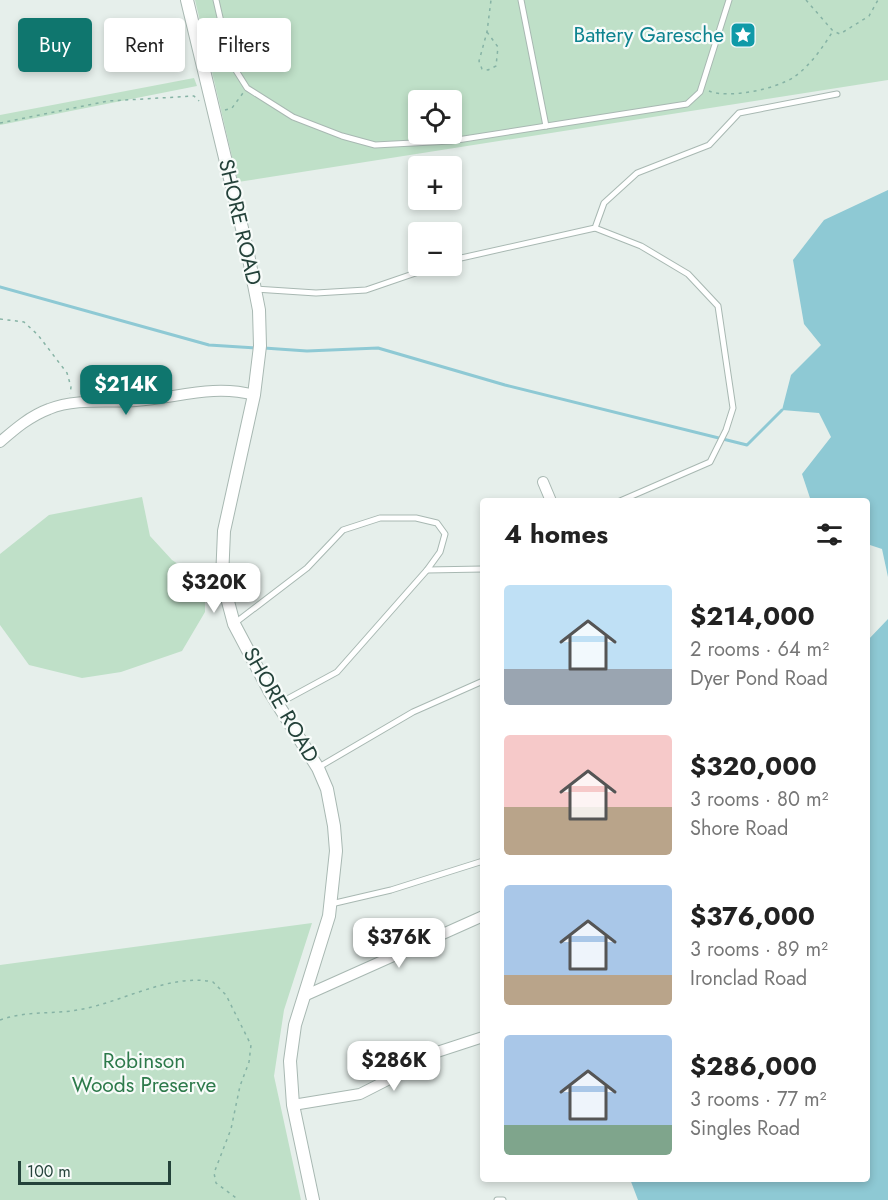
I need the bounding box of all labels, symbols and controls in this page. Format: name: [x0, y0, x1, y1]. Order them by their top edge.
chip: Buy: [18, 18, 92, 72]
chip: Rent: [104, 18, 185, 72]
chip: Filters: [197, 18, 291, 72]
place label: Battery Garesche: [573, 20, 724, 50]
place icon: Battery Garesche: [728, 20, 758, 50]
map controls: [408, 90, 462, 276]
button: locate: [408, 90, 462, 144]
street label: SHORE ROAD: [211, 156, 269, 288]
button: +: [408, 156, 462, 210]
button: −: [408, 222, 462, 276]
pin: $214K: [84, 365, 168, 416]
text: $214K: [94, 370, 158, 399]
text: 4 homes: [504, 515, 608, 553]
icon: filters: [813, 518, 846, 551]
pin: $320K: [172, 563, 256, 614]
text: $320K: [181, 568, 247, 597]
text: $214,000: [690, 597, 815, 635]
icon: home: [552, 609, 624, 681]
text: 2 rooms · 64 m²: [690, 635, 829, 664]
street label: SHORE ROAD: [236, 642, 326, 768]
text: Dyer Pond Road: [690, 664, 828, 693]
text: $320,000: [690, 747, 817, 785]
icon: home: [552, 759, 624, 831]
text: 3 rooms · 80 m²: [690, 785, 828, 814]
text: Shore Road: [690, 814, 788, 843]
text: $376,000: [690, 897, 815, 935]
icon: home: [552, 909, 624, 981]
pin: $376K: [357, 918, 441, 969]
text: $376K: [367, 923, 431, 952]
text: 3 rooms · 89 m²: [690, 935, 828, 964]
text: Ironclad Road: [690, 964, 807, 993]
pin: $286K: [352, 1041, 436, 1092]
park label: Robinson Woods Preserve: [72, 1046, 216, 1100]
text: $286K: [361, 1046, 427, 1075]
text: $286,000: [690, 1047, 817, 1085]
icon: home: [552, 1059, 624, 1131]
text: 3 rooms · 77 m²: [690, 1085, 827, 1114]
text: Singles Road: [690, 1114, 800, 1143]
scale bar: [18, 1158, 171, 1186]
text: 100 m: [27, 1160, 71, 1183]

